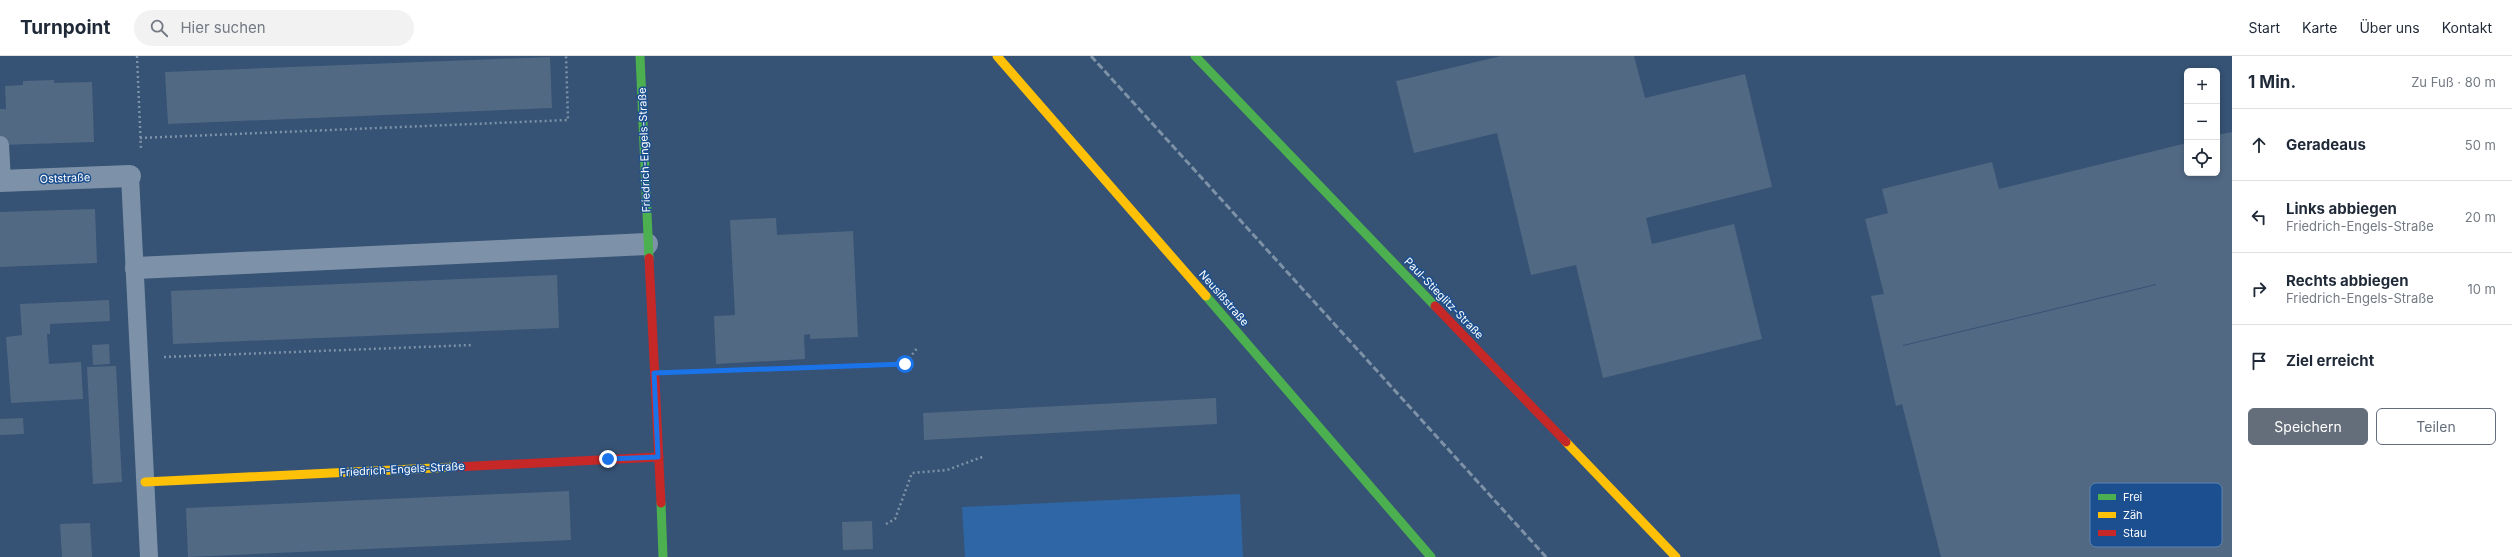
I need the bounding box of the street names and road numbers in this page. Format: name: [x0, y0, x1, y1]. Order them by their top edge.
street label: Friedrich-Engels-Straße: [635, 87, 653, 213]
street label: Oststraße: [39, 170, 91, 186]
street label: Paul-Stieglitz-Straße: [1401, 254, 1487, 342]
street label: Neusißstraße: [1196, 267, 1252, 329]
street label: Friedrich-Engels-Straße: [339, 459, 465, 479]

